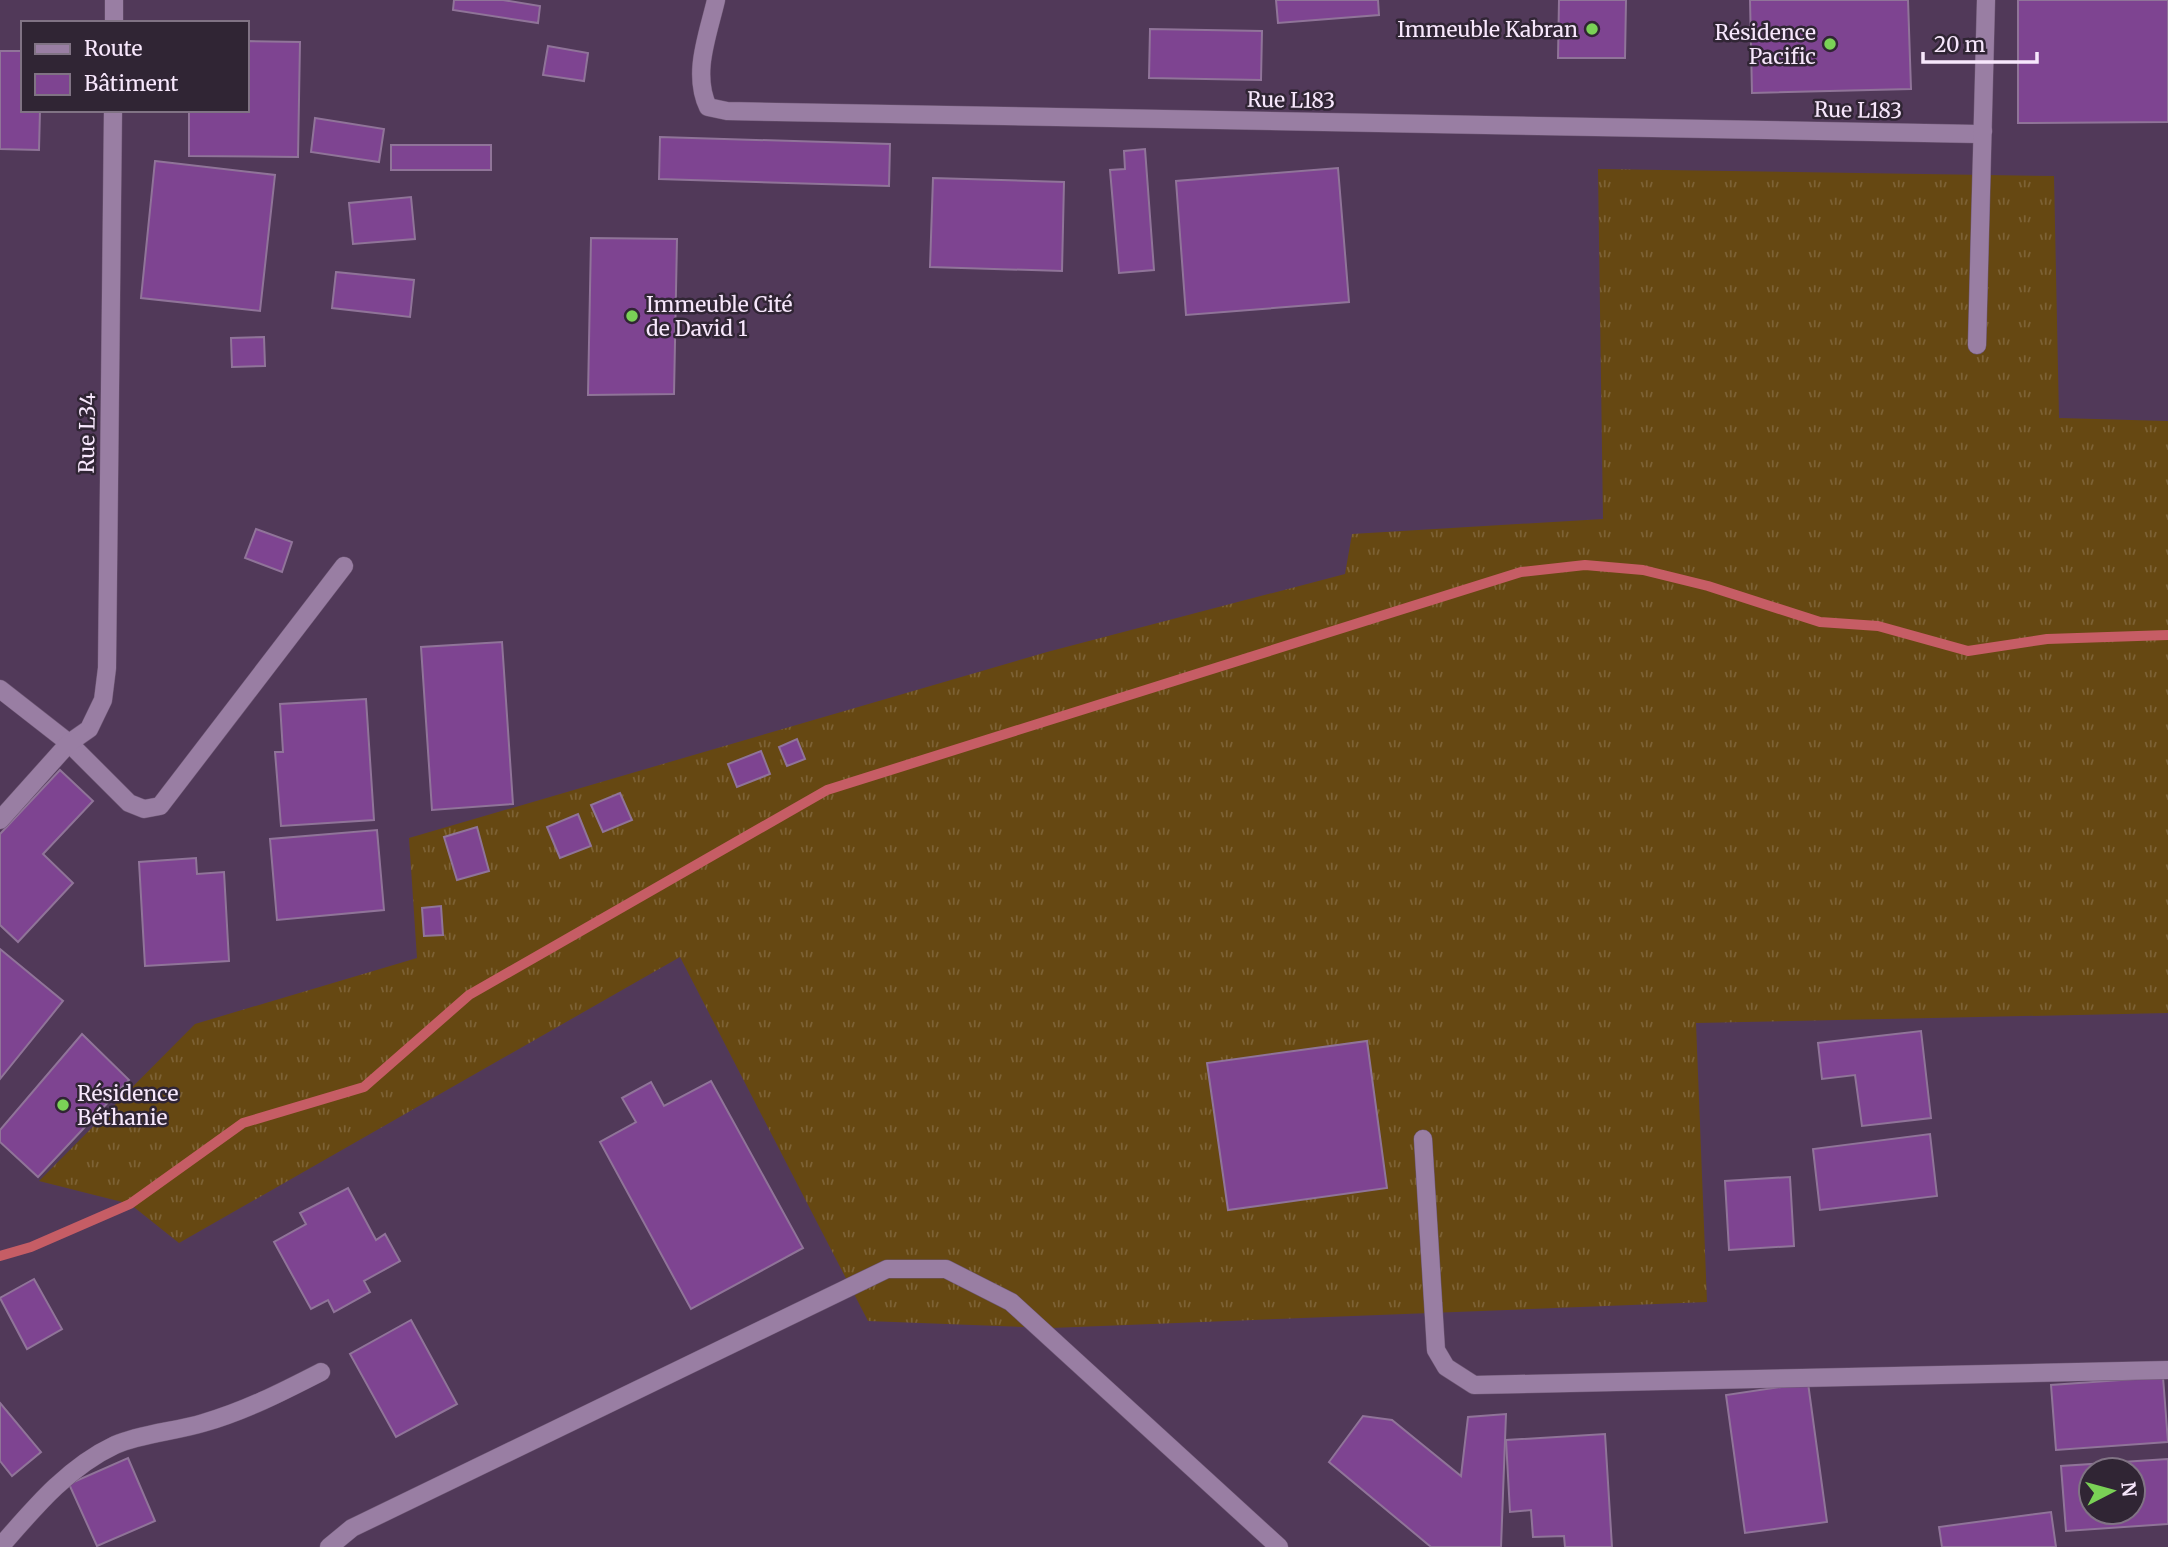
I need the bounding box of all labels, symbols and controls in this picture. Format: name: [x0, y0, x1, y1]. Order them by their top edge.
place label: Immeuble Kabran: [1397, 16, 1578, 43]
place label: Résidence Pacific: [1715, 19, 1816, 70]
legend: [21, 21, 248, 112]
marker: Immeuble Kabran: [1584, 21, 1600, 37]
scale bar: [1923, 21, 2037, 65]
text: 20 m: [1934, 31, 1986, 58]
text: Route: [84, 35, 142, 62]
marker: Résidence Pacific: [1822, 36, 1838, 52]
text: Bâtiment: [84, 70, 178, 97]
street label: Rue L183: [1247, 86, 1335, 114]
street label: Rue L183: [1814, 96, 1902, 124]
place label: Immeuble Cité de David 1: [646, 291, 792, 342]
marker: Immeuble Cité de David 1: [624, 308, 640, 324]
street label: Rue L34: [73, 392, 101, 474]
place label: Résidence Béthanie: [77, 1080, 179, 1131]
marker: Résidence Béthanie: [55, 1097, 71, 1113]
north arrow: [2077, 1456, 2147, 1526]
text: N: [2116, 1481, 2142, 1498]

